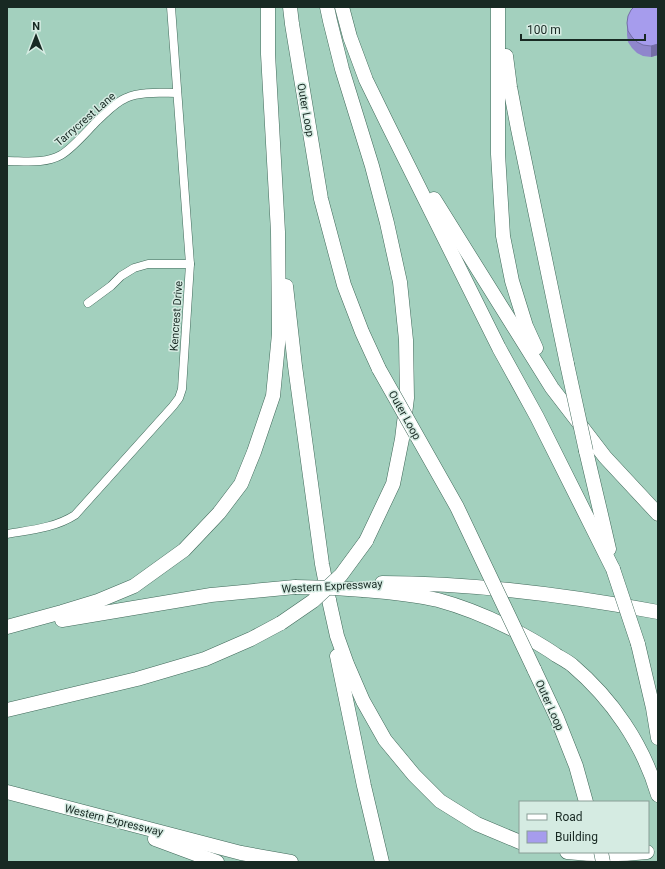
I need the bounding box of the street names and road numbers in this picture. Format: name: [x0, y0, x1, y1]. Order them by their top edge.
street label: Outer Loop: [294, 82, 317, 138]
street label: Tarrycrest Lane: [53, 90, 118, 149]
street label: Kencrest Drive: [168, 280, 185, 352]
street label: Outer Loop: [386, 388, 423, 442]
street label: Western Expressway: [281, 577, 384, 596]
street label: Outer Loop: [533, 678, 566, 733]
street label: Western Expressway: [63, 802, 165, 839]

